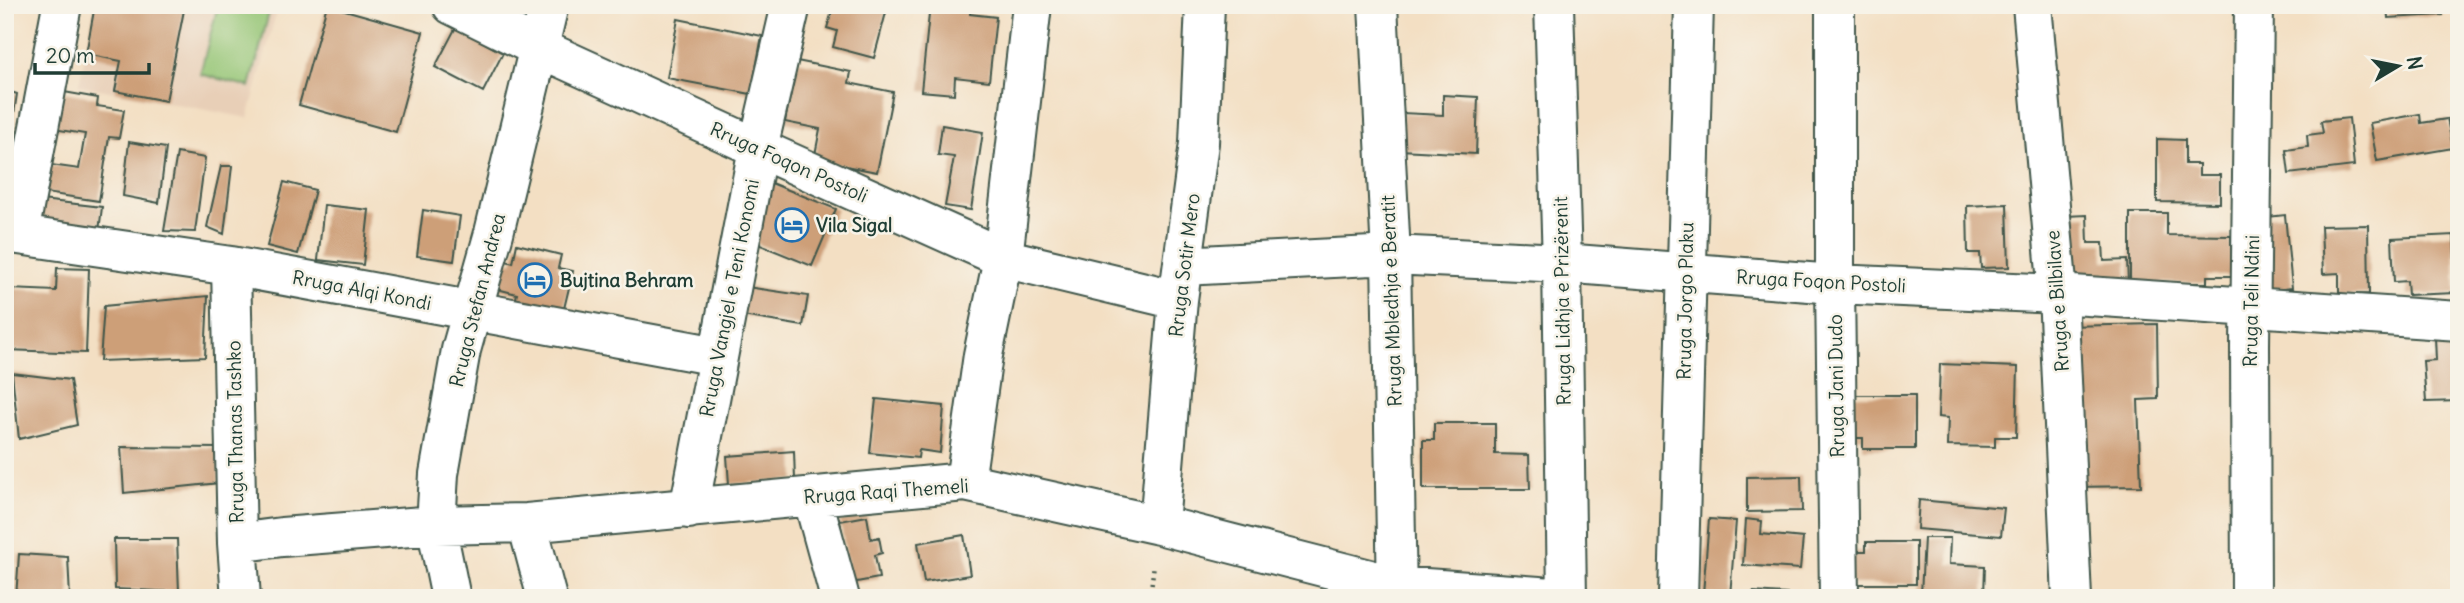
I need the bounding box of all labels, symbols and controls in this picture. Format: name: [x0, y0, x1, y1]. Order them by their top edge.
scale bar: [35, 32, 149, 76]
north arrow: [2362, 32, 2432, 102]
text: 20 m: [46, 42, 95, 69]
text: N: [2402, 54, 2428, 72]
street label: Rruga Foqon Postoli: [706, 116, 872, 208]
street label: Rruga Vangjel e Teni Konomi: [694, 177, 764, 419]
street label: Rruga Sotir Mero: [1163, 192, 1205, 338]
street label: Rruga Mbledhja e Beratit: [1375, 195, 1407, 407]
street label: Rruga Lidhja e Prizërenit: [1548, 196, 1576, 406]
hotel icon: Vila Sigal: [773, 206, 811, 244]
street label: Rruga Stefan Andrea: [444, 210, 510, 389]
place label: Vila Sigal: [816, 213, 892, 237]
street label: Rruga Jorgo Plaku: [1672, 222, 1698, 380]
street label: Rruga e Bilbilave: [2040, 229, 2074, 373]
street label: Rruga Teli Ndini: [2238, 235, 2264, 367]
hotel icon: Bujtina Behram: [516, 261, 554, 299]
street label: Rruga Alqi Kondi: [290, 265, 434, 315]
street label: Rruga Foqon Postoli: [1735, 265, 1907, 297]
place label: Bujtina Behram: [560, 268, 694, 292]
street label: Rruga Jani Dudo: [1823, 314, 1849, 458]
street label: Rruga Thanas Tashko: [221, 340, 249, 524]
street label: Rruga Raqi Themeli: [803, 473, 969, 509]

